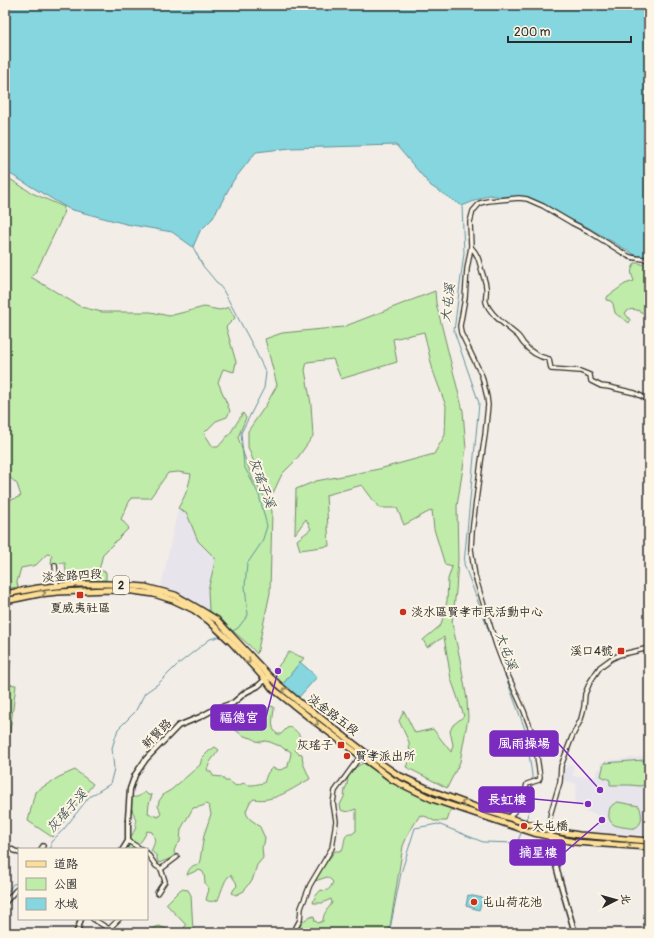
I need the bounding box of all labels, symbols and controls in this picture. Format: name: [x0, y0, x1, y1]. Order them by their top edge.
scale bar: [508, 18, 631, 44]
text: 200 m: [514, 25, 551, 40]
water label: 大屯溪: [438, 282, 458, 323]
water label: 灰瑤子溪: [246, 456, 279, 511]
street label: 淡金路四段: [42, 566, 102, 586]
road number: 2: [113, 576, 129, 594]
one-way arrow: [40, 589, 46, 598]
marker: 夏威夷社區: [75, 590, 85, 600]
place label: 夏威夷社區: [50, 601, 110, 616]
place label: 淡水區賢孝市民活動中心: [411, 605, 543, 620]
marker: 淡水區賢孝市民活動中心: [398, 607, 408, 617]
water label: 大屯溪: [492, 630, 521, 673]
place label: 溪口4號: [570, 644, 613, 659]
marker: 溪口4號: [616, 646, 626, 656]
one-way arrow: [244, 656, 251, 664]
one-way arrow: [282, 687, 289, 694]
street label: 淡金路五段: [305, 691, 361, 739]
callout: 福德宮: [211, 705, 266, 730]
text: 福德宮: [219, 710, 259, 726]
street label: 新賢路: [139, 716, 175, 752]
one-way arrow: [312, 718, 319, 726]
callout: 風雨操場: [490, 731, 558, 756]
text: 風雨操場: [498, 736, 550, 752]
place label: 灰瑤子: [297, 738, 333, 753]
marker: 灰瑤子: [336, 740, 346, 750]
place label: 賢孝派出所: [355, 749, 416, 764]
marker: 賢孝派出所: [342, 751, 352, 761]
water label: 灰瑤子溪: [44, 786, 91, 836]
callout: 長虹樓: [479, 787, 534, 812]
text: 長虹樓: [487, 792, 527, 808]
one-way arrow: [461, 799, 468, 807]
place label: 大屯橋: [532, 819, 568, 834]
marker: 大屯橋: [519, 821, 529, 831]
callout: 摘星樓: [510, 840, 565, 865]
one-way arrow: [625, 841, 631, 850]
text: 摘星樓: [518, 845, 558, 861]
legend: [18, 848, 148, 920]
text: 道路: [54, 857, 78, 872]
text: 公園: [54, 877, 78, 892]
north arrow: [596, 880, 636, 920]
text: 北: [618, 893, 632, 905]
place label: 屯山荷花池: [482, 895, 542, 910]
text: 水域: [54, 897, 78, 912]
marker: 屯山荷花池: [469, 897, 479, 907]

